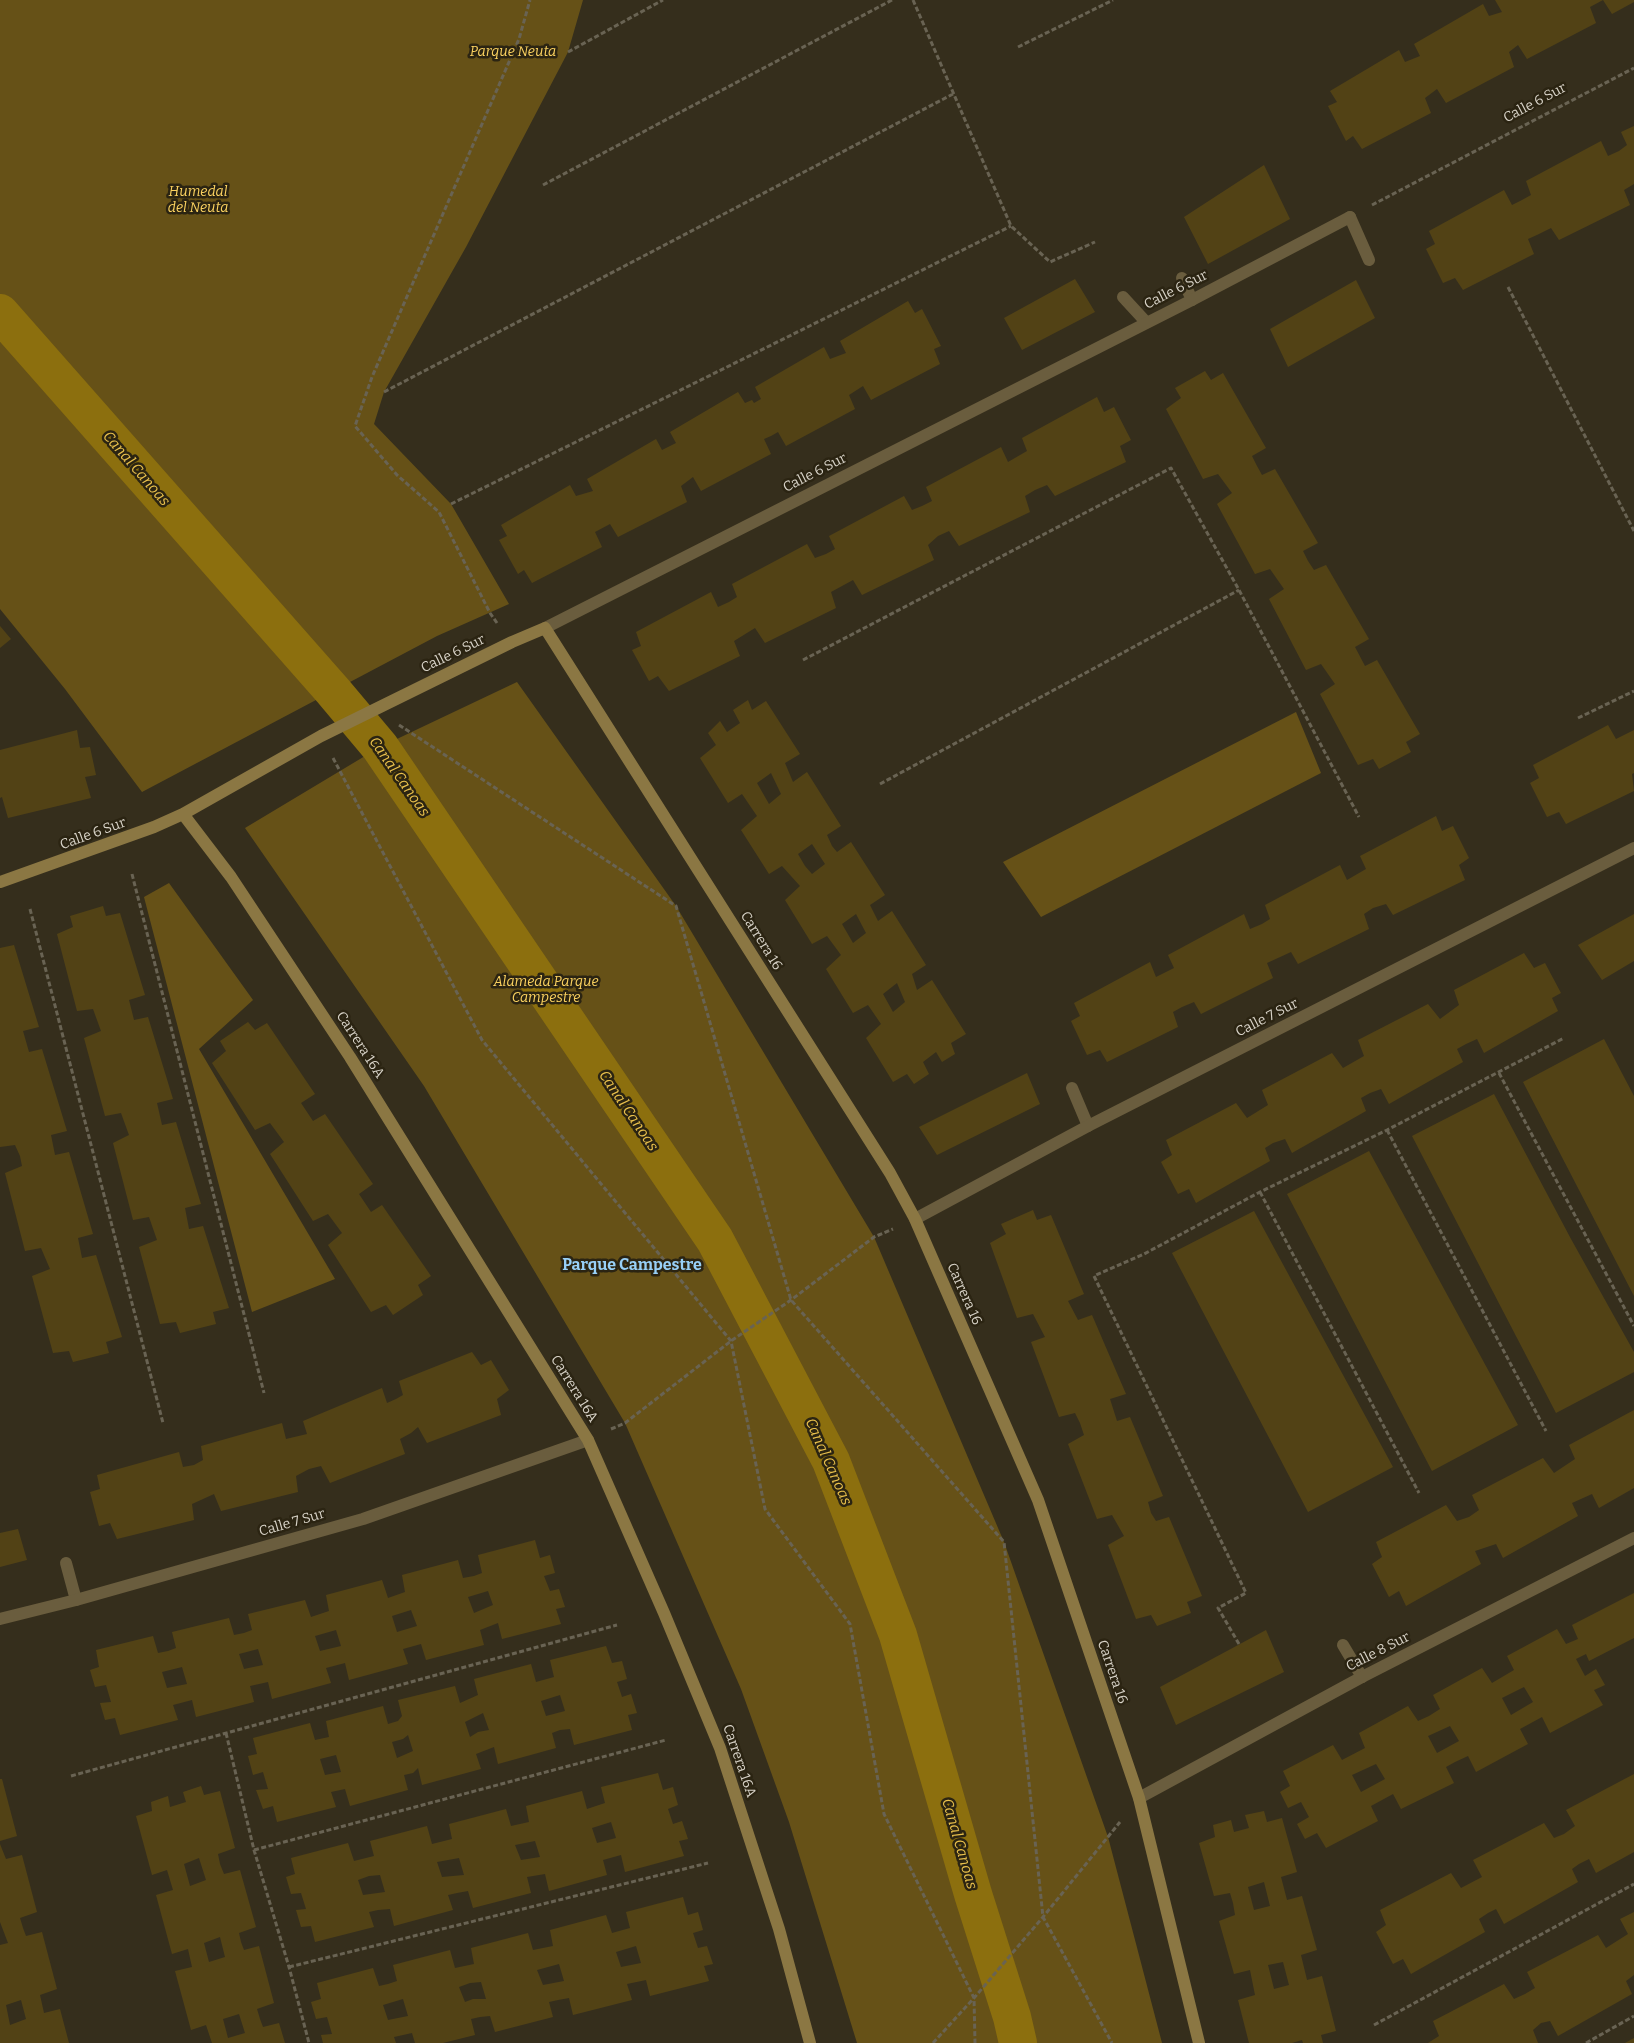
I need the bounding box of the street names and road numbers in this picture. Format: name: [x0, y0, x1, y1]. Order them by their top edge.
street label: Calle 6 Sur: [1501, 79, 1569, 127]
street label: Calle 6 Sur: [1141, 267, 1211, 313]
street label: Calle 6 Sur: [780, 450, 850, 496]
street label: Calle 6 Sur: [418, 631, 488, 677]
street label: Calle 6 Sur: [58, 814, 128, 854]
street label: Carrera 16: [736, 909, 786, 973]
street label: Calle 7 Sur: [1233, 995, 1301, 1041]
street label: Carrera 16A: [332, 1009, 388, 1081]
street label: Carrera 16: [943, 1260, 985, 1328]
street label: Carrera 16A: [547, 1352, 601, 1426]
street label: Calle 7 Sur: [257, 1506, 327, 1540]
street label: Calle 8 Sur: [1343, 1629, 1413, 1675]
street label: Carrera 16: [1093, 1638, 1131, 1706]
street label: Carrera 16A: [719, 1722, 759, 1800]

